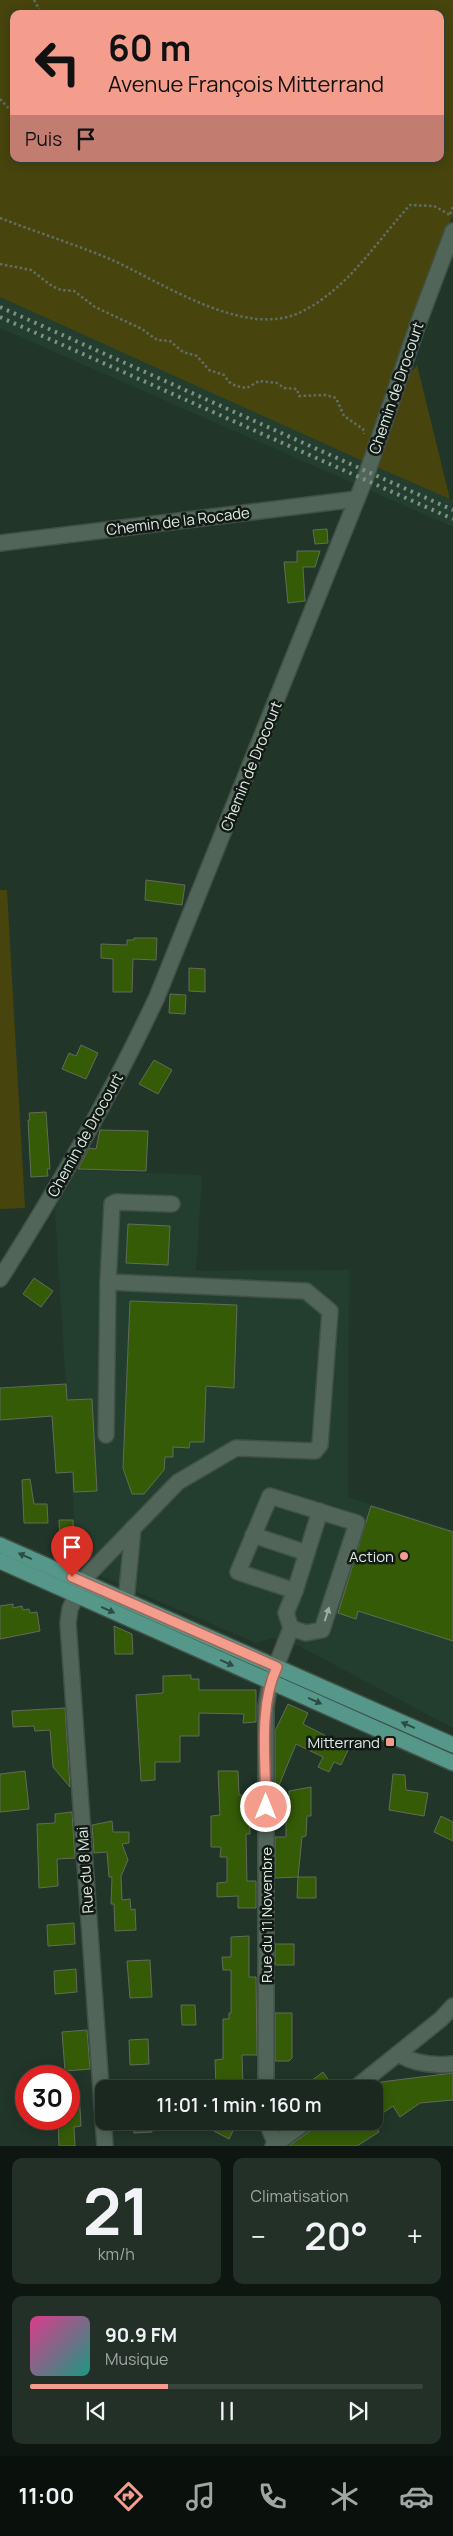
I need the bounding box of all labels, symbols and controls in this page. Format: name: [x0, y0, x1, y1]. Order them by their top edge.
text: 60 m: [108, 24, 191, 72]
icon: left: [25, 30, 90, 95]
text: Avenue François Mitterrand: [108, 69, 384, 99]
icon: arrive: [72, 125, 100, 153]
text: Puis: [25, 126, 62, 152]
street label: Chemin de Drocourt: [364, 319, 428, 457]
street label: Chemin de la Rocade: [105, 502, 251, 540]
street label: Chemin de Drocourt: [215, 698, 287, 834]
street label: Chemin de Drocourt: [42, 1069, 128, 1201]
pin: [51, 1526, 93, 1577]
icon: arrive: [58, 1533, 86, 1561]
place label: Action: [349, 1546, 394, 1567]
marker: Action: [398, 1550, 410, 1562]
one-way arrow: [18, 1551, 32, 1559]
one-way arrow: [323, 1606, 331, 1621]
one-way arrow: [101, 1607, 115, 1615]
one-way arrow: [220, 1659, 234, 1667]
one-way arrow: [308, 1698, 322, 1706]
one-way arrow: [401, 1721, 415, 1729]
place label: Mitterrand: [307, 1732, 380, 1753]
marker: Mitterrand: [384, 1736, 396, 1748]
position arrow: [239, 1780, 291, 1832]
street label: Rue du 8 Mai: [71, 1826, 99, 1914]
street label: Rue du 11 Novembre: [256, 1847, 277, 1983]
speed limit sign: 30: [15, 2065, 80, 2130]
text: 11:01 · 1 min · 160 m: [156, 2092, 322, 2118]
text: 21: [83, 2166, 150, 2255]
text: Climatisation: [251, 2185, 348, 2207]
text: 20°: [304, 2209, 368, 2261]
text: −: [251, 2217, 266, 2255]
text: +: [407, 2217, 423, 2255]
text: km/h: [98, 2243, 135, 2265]
text: 90.9 FM: [105, 2322, 177, 2348]
text: Musique: [105, 2348, 168, 2370]
icon: previous: [82, 2397, 110, 2425]
icon: pause: [213, 2397, 241, 2425]
icon: next: [344, 2397, 372, 2425]
icon: directions: [111, 2479, 146, 2514]
icon: music: [183, 2479, 218, 2514]
icon: phone: [255, 2479, 290, 2514]
icon: climate: [327, 2479, 362, 2514]
icon: car: [399, 2479, 434, 2514]
text: 11:00: [19, 2481, 74, 2511]

